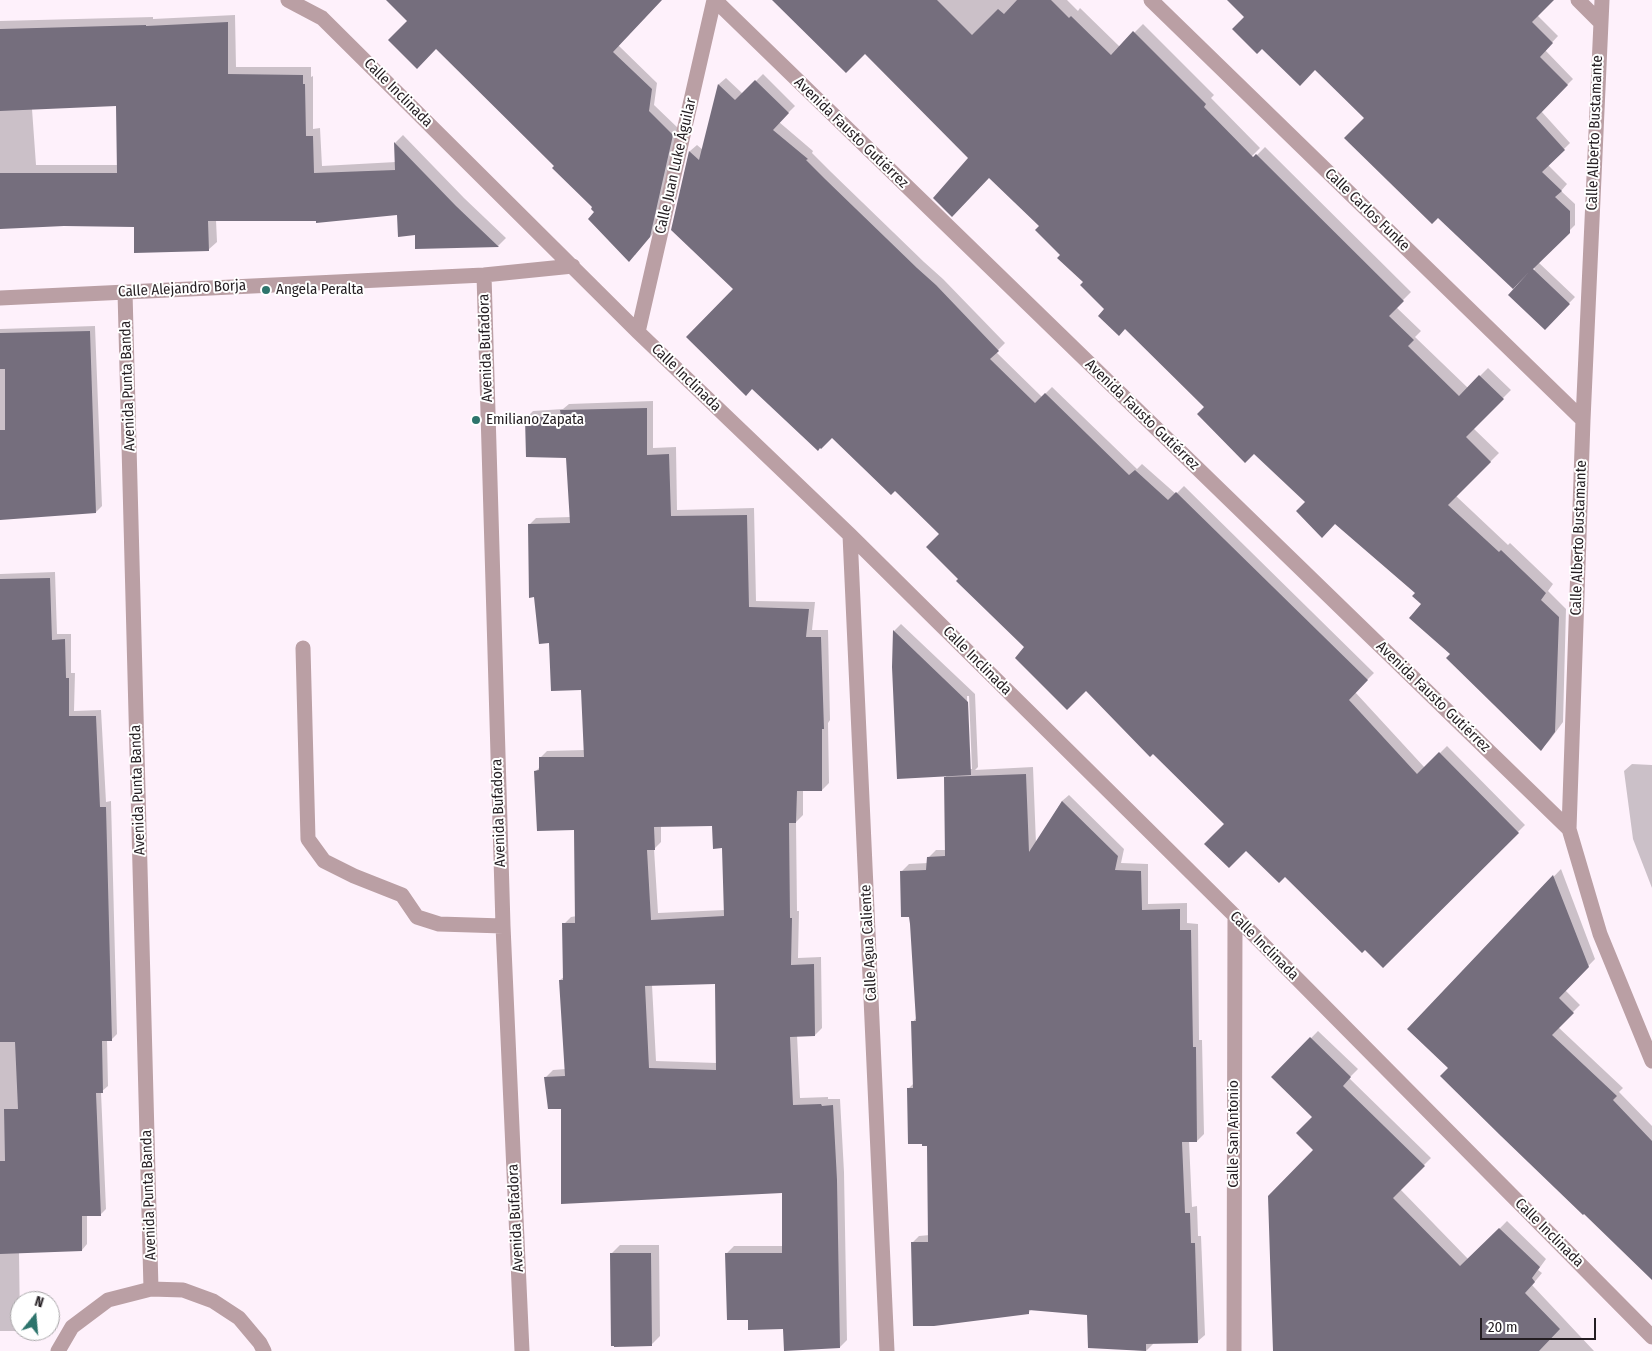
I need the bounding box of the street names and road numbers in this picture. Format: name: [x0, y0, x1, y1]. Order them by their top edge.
street label: Calle Inclinada: [360, 55, 436, 131]
street label: Calle Alberto Bustamante: [1583, 55, 1607, 211]
street label: Avenida Fausto Gutiérrez: [790, 74, 912, 192]
street label: Calle Juan Luke Águilar: [652, 96, 700, 236]
street label: Calle Carlos Funke: [1321, 165, 1413, 255]
street label: Calle Alejandro Borja: [117, 277, 247, 301]
street label: Avenida Bufadora: [475, 294, 497, 402]
street label: Avenida Punta Banda: [117, 321, 139, 451]
street label: Calle Inclinada: [647, 340, 725, 416]
street label: Avenida Fausto Gutiérrez: [1081, 356, 1203, 474]
street label: Calle Alberto Bustamante: [1567, 460, 1591, 616]
street label: Calle Inclinada: [939, 623, 1015, 699]
street label: Avenida Fausto Gutiérrez: [1372, 638, 1494, 756]
street label: Avenida Punta Banda: [127, 725, 149, 855]
street label: Avenida Bufadora: [488, 759, 510, 867]
street label: Calle Agua Caliente: [857, 884, 881, 1002]
street label: Calle Inclinada: [1226, 908, 1302, 984]
street label: Calle San Antonio: [1225, 1080, 1243, 1188]
street label: Avenida Punta Banda: [138, 1130, 160, 1260]
street label: Avenida Bufadora: [504, 1163, 528, 1273]
street label: Calle Inclinada: [1511, 1195, 1587, 1271]

